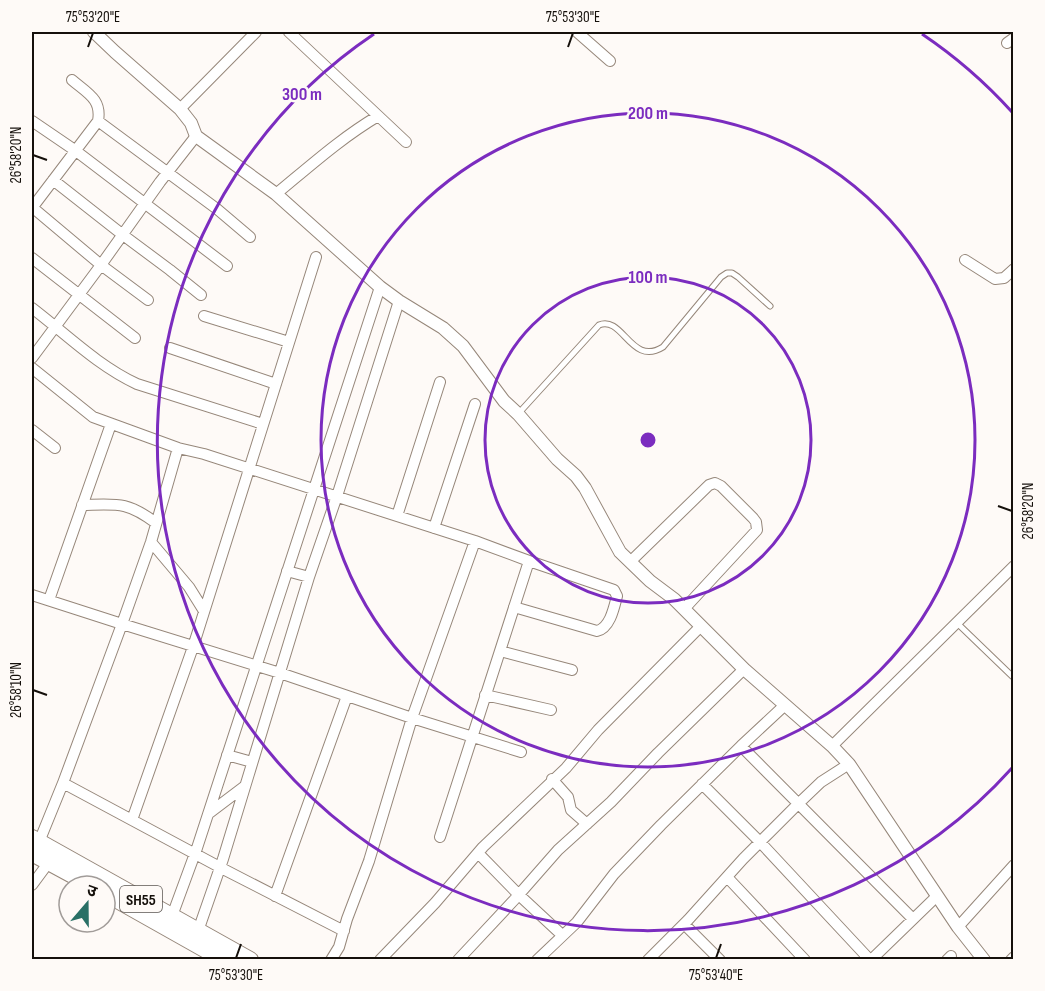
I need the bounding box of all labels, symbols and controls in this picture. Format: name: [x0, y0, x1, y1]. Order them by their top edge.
text: 75°53'20"E: [66, 8, 120, 27]
text: 75°53'30"E: [546, 8, 600, 27]
text: 300 m: [282, 84, 322, 105]
text: 200 m: [628, 103, 668, 124]
text: 26°58'20"N: [7, 127, 26, 183]
text: 100 m: [629, 267, 668, 288]
centre of rings: [638, 430, 658, 450]
text: 26°58'20"N: [1019, 483, 1038, 539]
text: 26°58'10"N: [7, 662, 26, 718]
north arrow: [57, 874, 117, 934]
text: उ: [84, 881, 100, 902]
road number: SH55: [120, 886, 162, 912]
text: 75°53'30"E: [209, 966, 263, 985]
text: 75°53'40"E: [689, 966, 743, 985]

